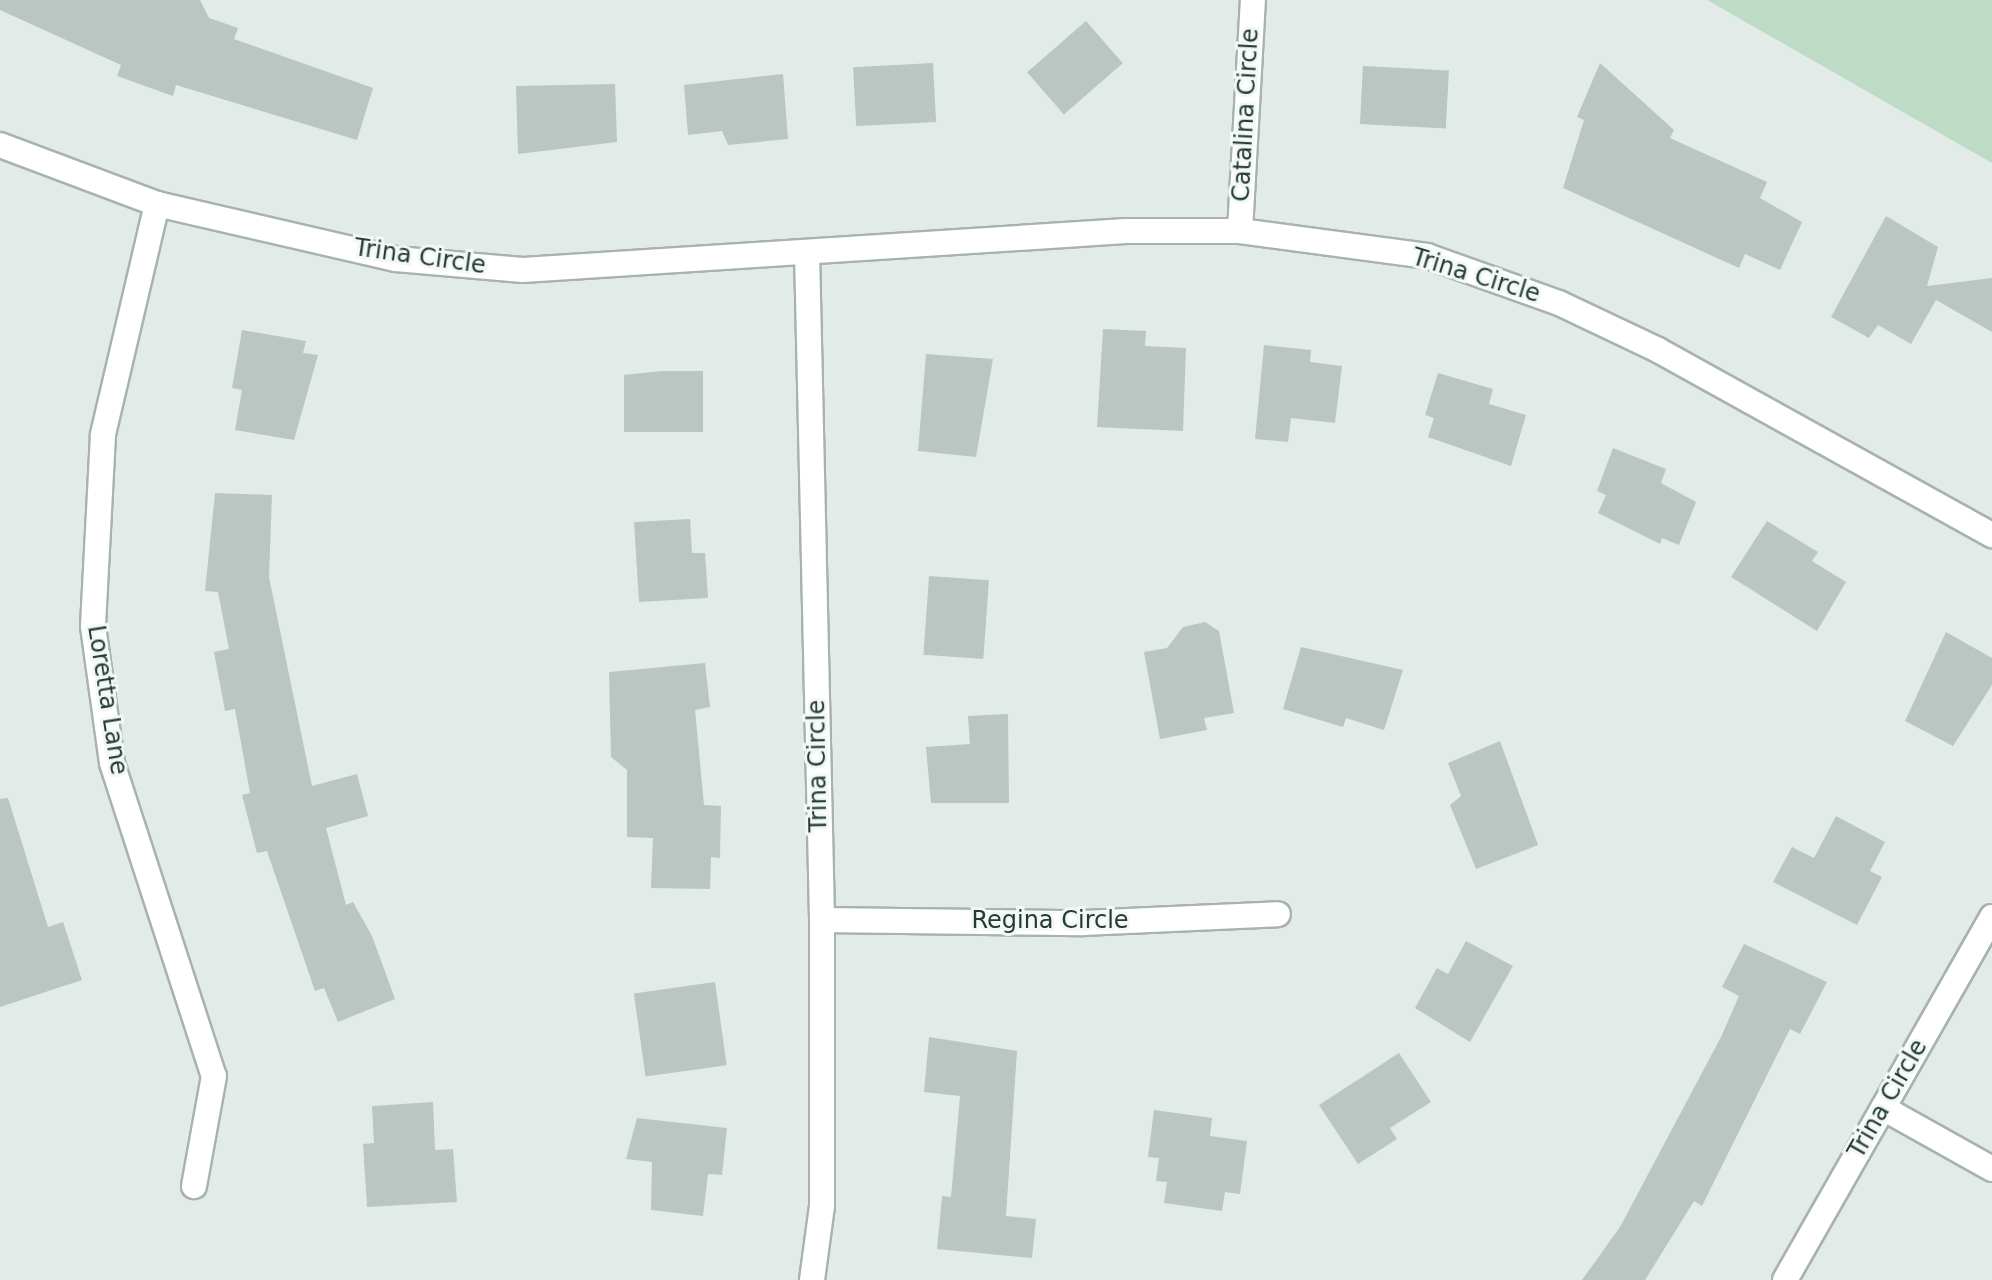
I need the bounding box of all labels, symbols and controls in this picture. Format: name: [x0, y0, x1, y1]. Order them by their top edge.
street label: Catalina Circle: [1227, 27, 1265, 203]
street label: Trina Circle: [352, 234, 488, 280]
street label: Trina Circle: [1408, 243, 1544, 309]
street label: Loretta Lane: [81, 623, 133, 777]
street label: Trina Circle: [802, 699, 834, 833]
street label: Regina Circle: [971, 907, 1129, 935]
street label: Trina Circle: [1842, 1034, 1934, 1164]

